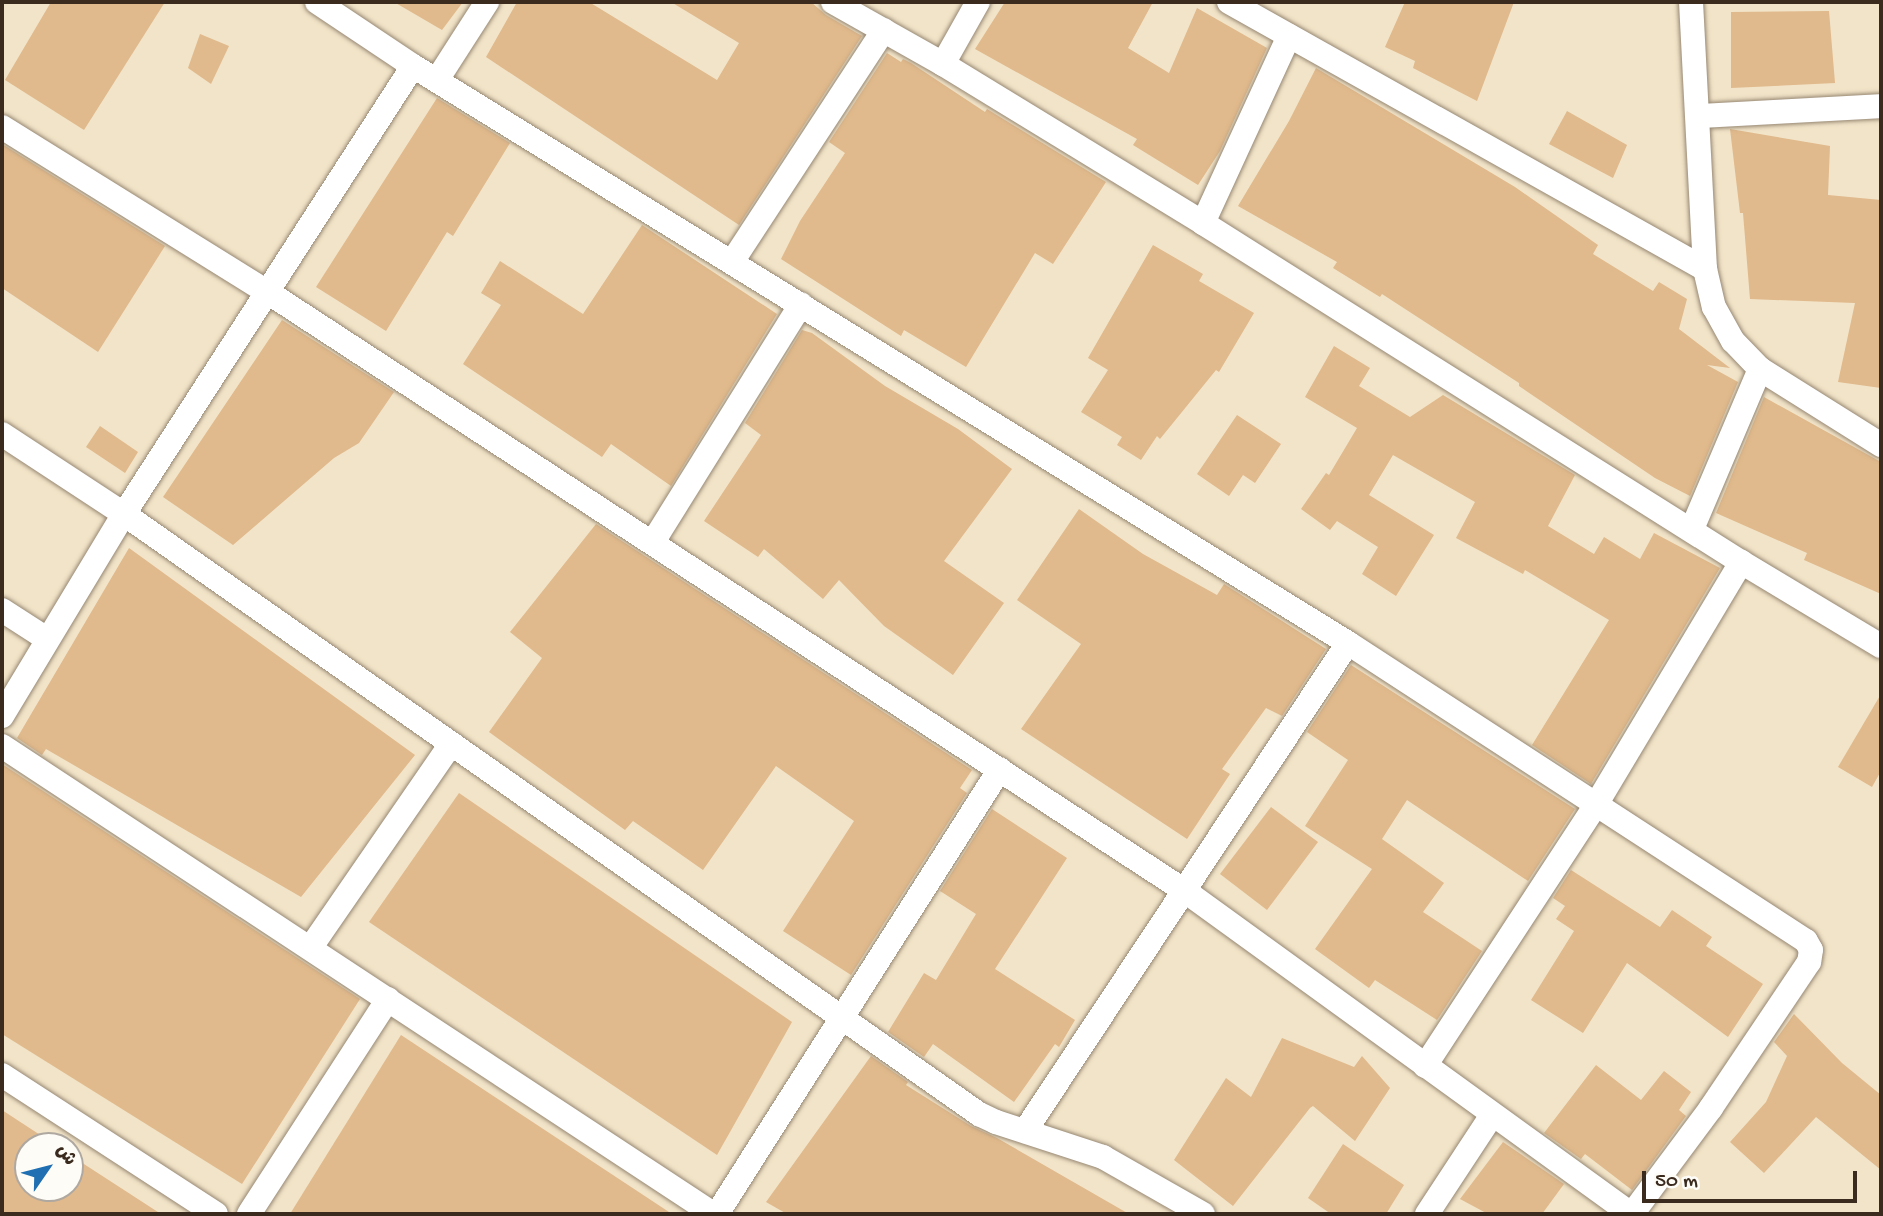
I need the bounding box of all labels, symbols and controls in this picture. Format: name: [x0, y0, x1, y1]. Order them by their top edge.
north arrow: [14, 1132, 84, 1202]
text: ش: [50, 1141, 80, 1171]
scale bar: [1645, 1156, 1860, 1200]
text: 50 m: [1655, 1170, 1698, 1195]

